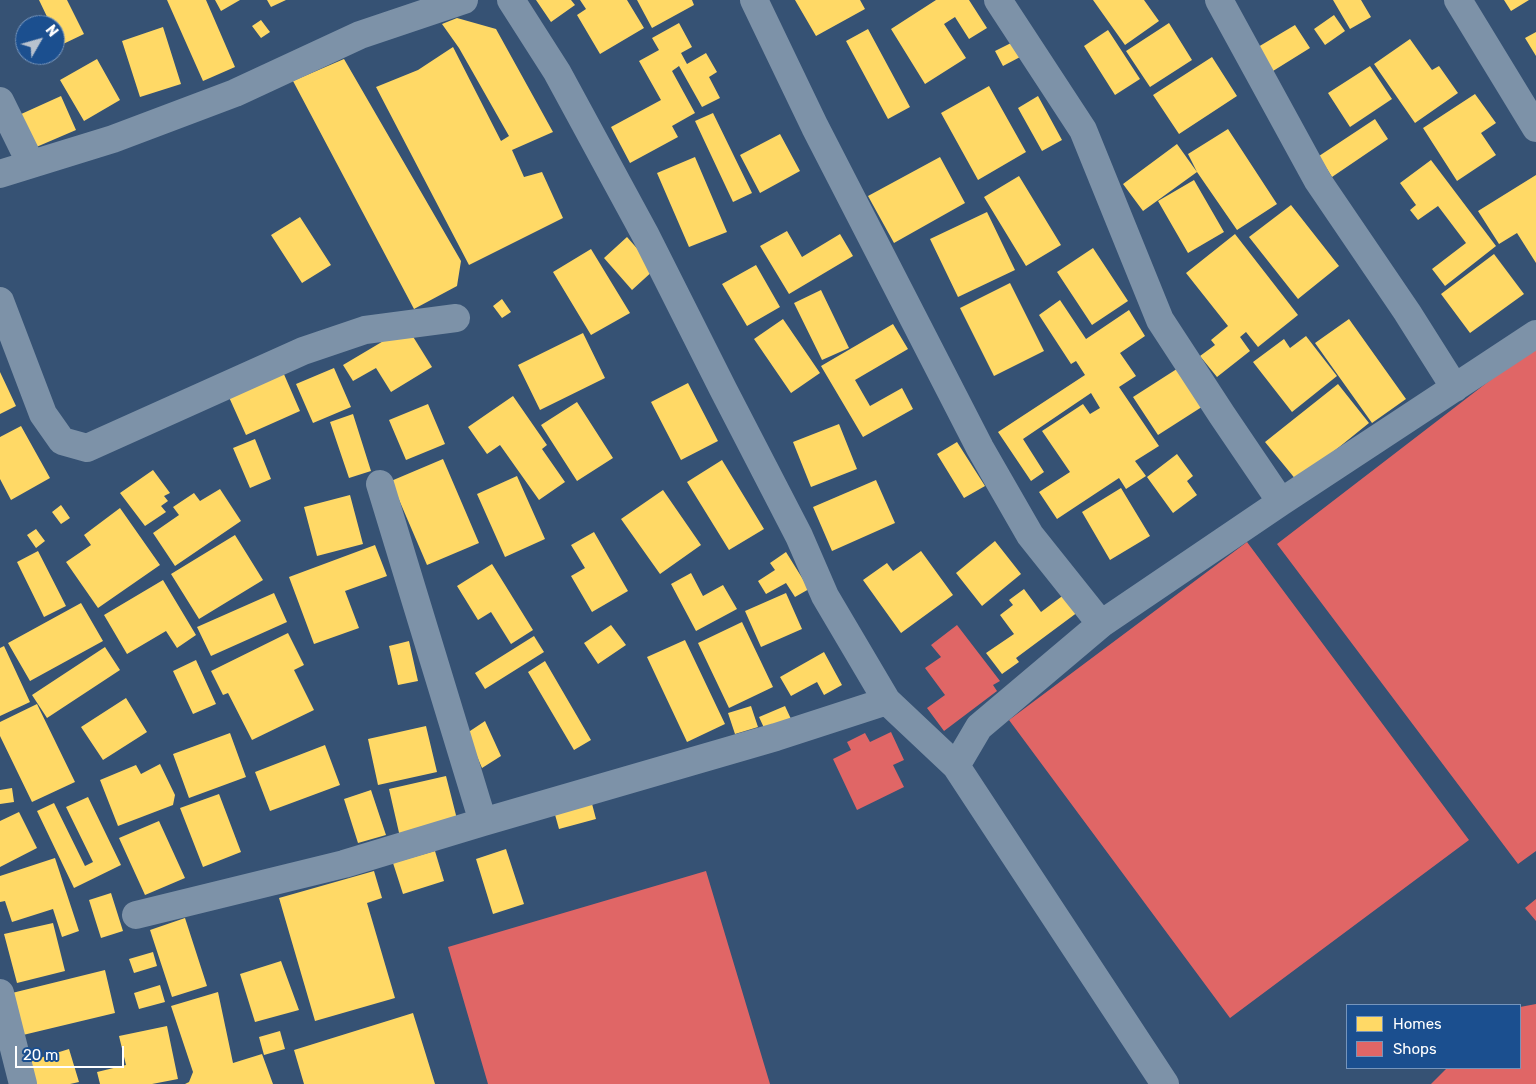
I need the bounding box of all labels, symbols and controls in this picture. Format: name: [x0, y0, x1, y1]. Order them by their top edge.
north arrow: [15, 15, 65, 65]
text: N: [42, 22, 61, 40]
legend: [1346, 1004, 1521, 1069]
text: Homes: [1393, 1015, 1442, 1033]
scale bar: [18, 1036, 126, 1068]
text: Shops: [1393, 1040, 1437, 1058]
text: 20 m: [23, 1046, 58, 1064]

